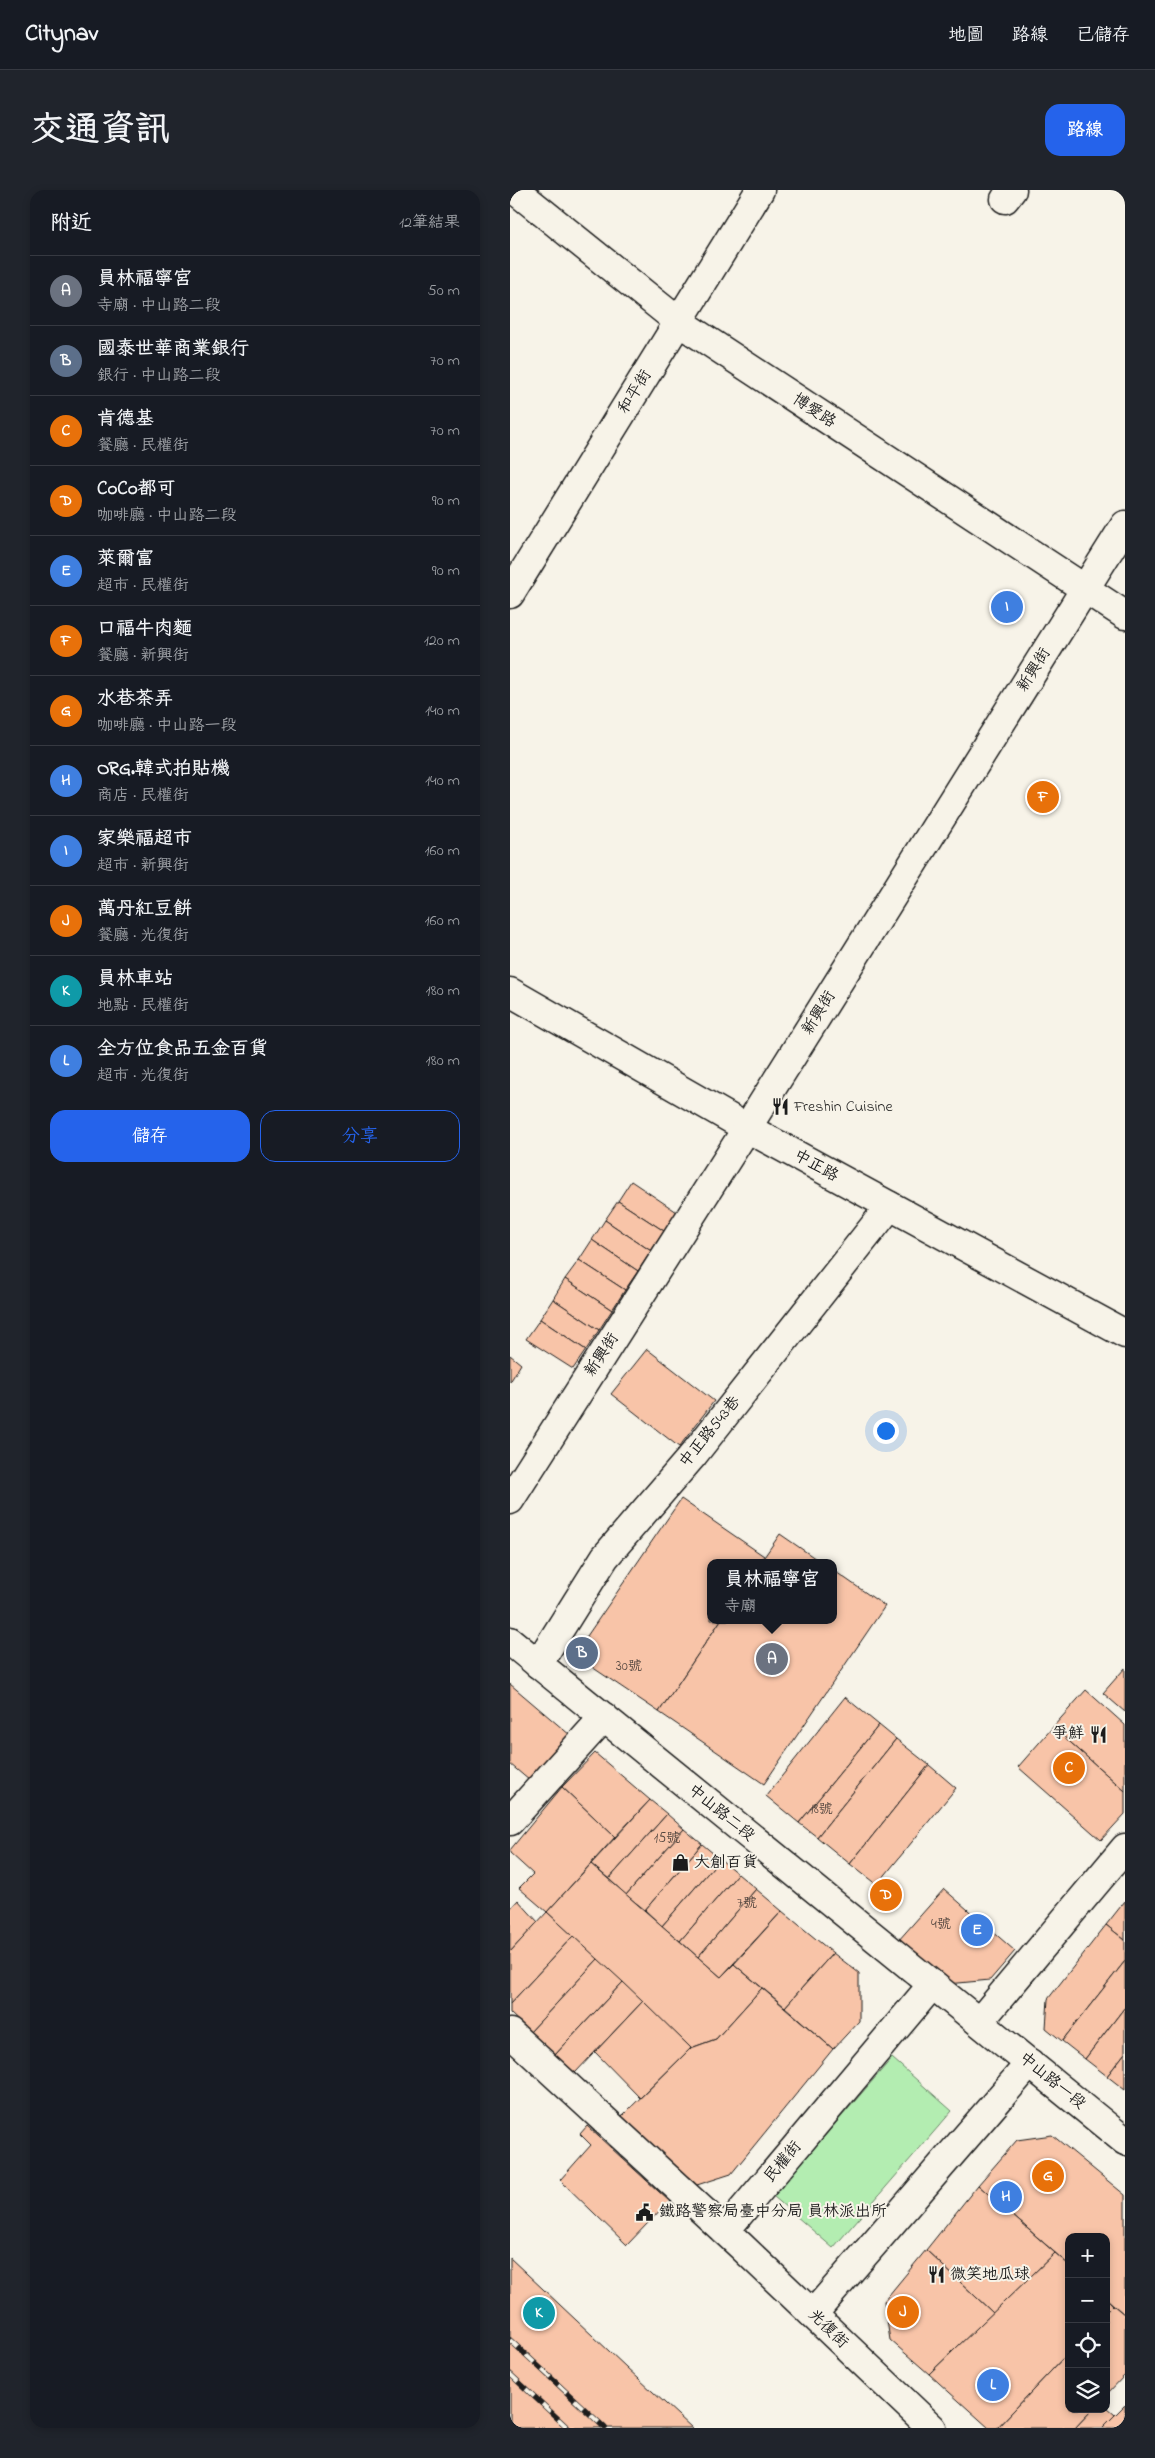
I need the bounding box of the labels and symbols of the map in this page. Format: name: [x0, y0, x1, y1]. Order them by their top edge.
street label: 和平街: [612, 365, 658, 419]
street label: 博愛路: [787, 388, 841, 434]
pin: I: [991, 588, 1023, 626]
street label: 新興街: [1011, 643, 1057, 697]
pin: F: [1027, 778, 1059, 816]
street label: 新興街: [796, 986, 842, 1040]
place label: Freshin Cuisine: [793, 1095, 893, 1119]
restaurant icon: Freshin Cuisine: [770, 1097, 790, 1117]
street label: 中正路: [789, 1144, 843, 1188]
street label: 新興街: [579, 1328, 625, 1382]
street label: 中正路543巷: [674, 1391, 746, 1473]
your location: [873, 1418, 899, 1444]
pin: B: [566, 1634, 598, 1672]
pin: A: [756, 1640, 788, 1678]
house number: 30號: [616, 1656, 642, 1677]
place label: 爭鮮: [1052, 1722, 1084, 1746]
restaurant icon: 爭鮮: [1088, 1724, 1108, 1744]
pin: C: [1053, 1749, 1085, 1787]
street label: 中山路二段: [682, 1778, 760, 1848]
house number: 18號: [809, 1799, 833, 1820]
house number: 15號: [654, 1828, 680, 1849]
place label: 大創百貨: [694, 1851, 758, 1875]
shop icon: 大創百貨: [670, 1853, 690, 1873]
pin: D: [870, 1876, 902, 1914]
house number: 7號: [737, 1893, 757, 1914]
pin: E: [961, 1911, 993, 1949]
house number: 4號: [931, 1914, 951, 1935]
street label: 中山路一段: [1013, 2046, 1091, 2116]
street label: 民權街: [758, 2136, 808, 2188]
pin: G: [1032, 2157, 1064, 2195]
pin: H: [990, 2178, 1022, 2216]
place label: 鐵路警察局臺中分局 員林派出所: [659, 2200, 887, 2224]
public building icon: 鐵路警察局臺中分局 員林派出所: [635, 2202, 655, 2222]
place label: 微笑地瓜球: [950, 2263, 1030, 2287]
restaurant icon: 微笑地瓜球: [926, 2265, 946, 2285]
pin: J: [887, 2293, 919, 2331]
pin: K: [523, 2294, 555, 2332]
street label: 光復街: [802, 2304, 854, 2354]
pin: L: [977, 2366, 1009, 2404]

